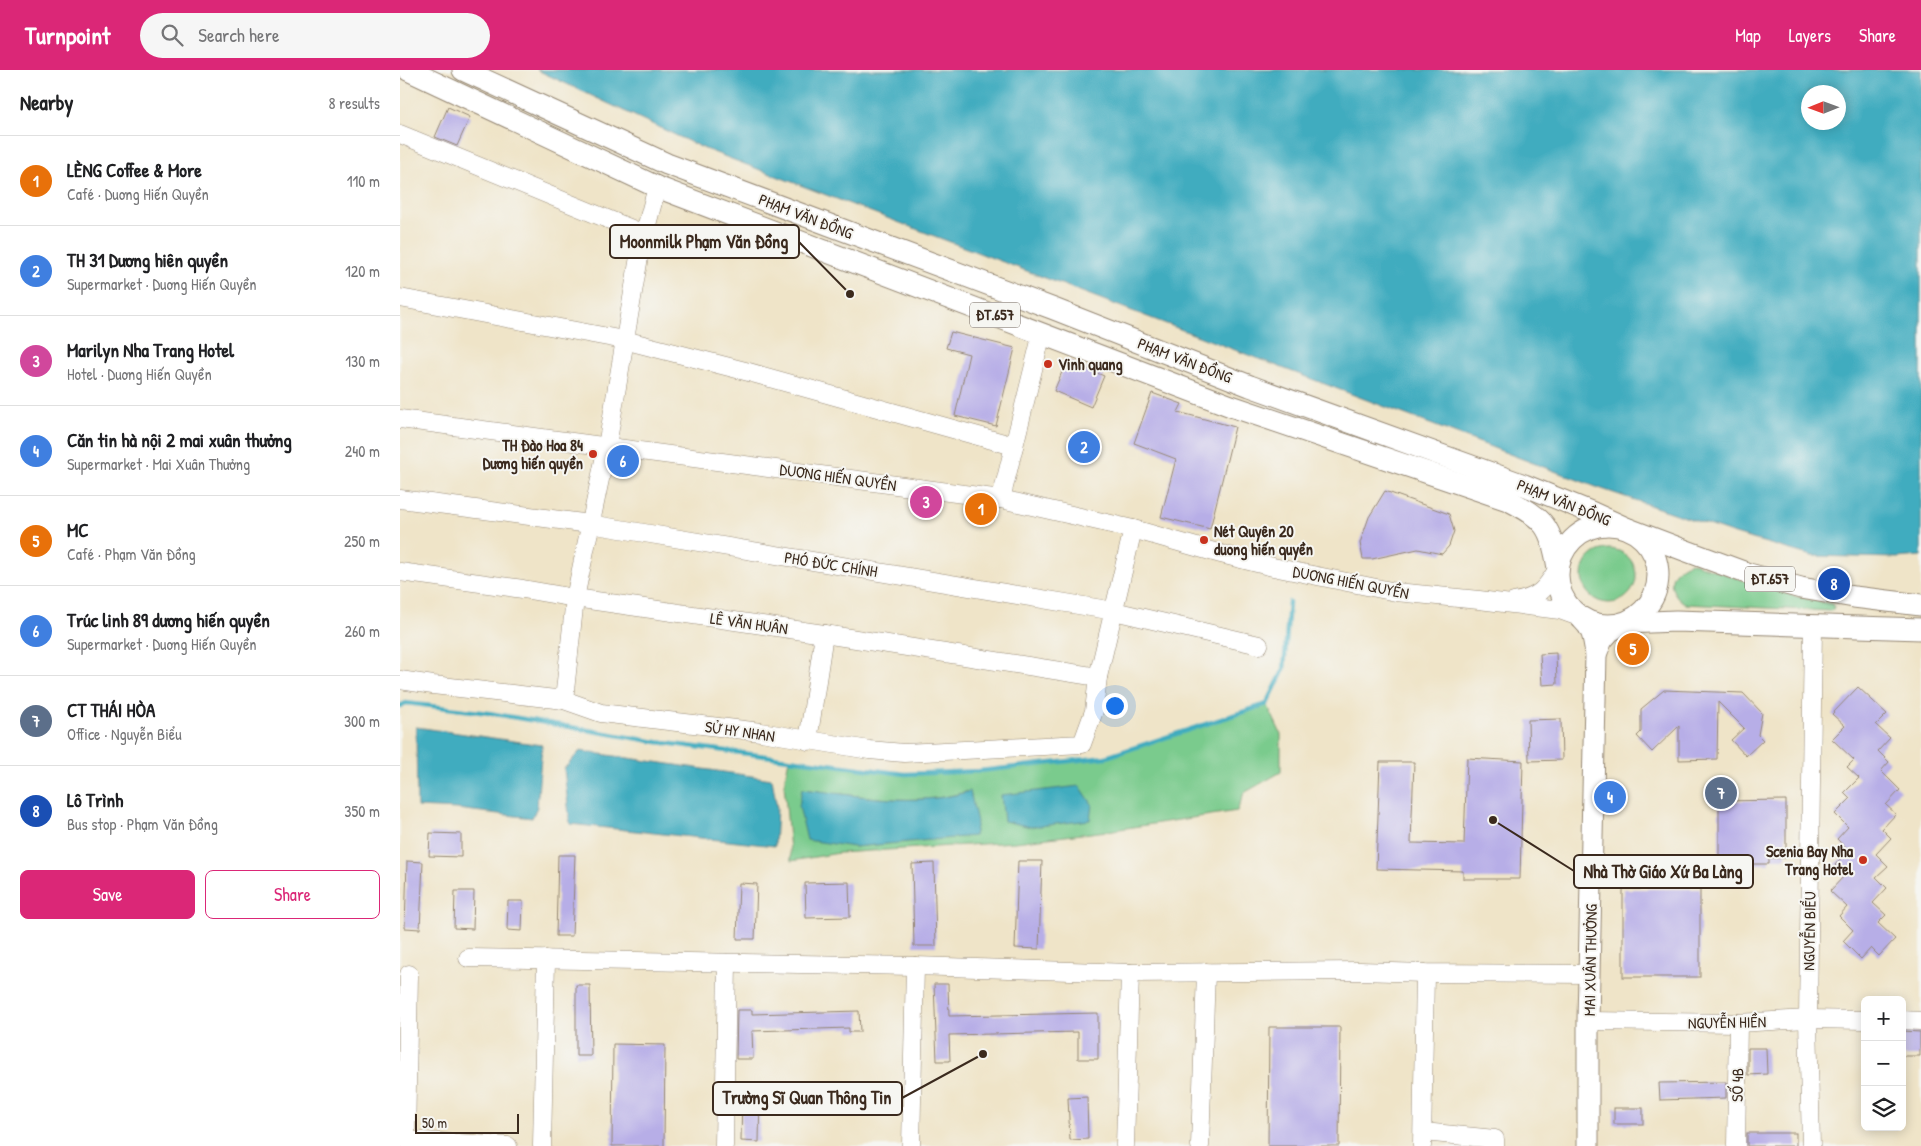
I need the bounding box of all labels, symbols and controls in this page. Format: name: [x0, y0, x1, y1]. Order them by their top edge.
search box: [140, 13, 490, 58]
text: Turnpoint: [25, 19, 110, 51]
icon: search: [158, 21, 186, 49]
text: Search here: [198, 22, 280, 48]
text: Map: [1735, 23, 1761, 48]
text: Layers: [1789, 23, 1831, 48]
text: Share: [1859, 23, 1896, 48]
north arrow: [1801, 85, 1846, 130]
text: Nearby: [20, 88, 73, 117]
text: 8 results: [328, 92, 380, 114]
text: LÈNG Coffee & More: [67, 157, 202, 183]
text: 1: [33, 170, 39, 192]
text: 110 m: [347, 170, 380, 192]
text: Café · Duơng Hiến Quyền: [67, 183, 209, 205]
street label: PHẠM VĂN ĐỒNG: [756, 188, 856, 244]
callout: Moonmilk Phạm Văn Đồng: [610, 225, 799, 258]
text: Moonmilk Phạm Văn Đồng: [620, 229, 788, 255]
text: TH 31 Dương hiên quyền: [67, 247, 228, 273]
text: 2: [32, 260, 40, 282]
text: 120 m: [345, 260, 380, 282]
text: Supermarket · Duơng Hiến Quyền: [67, 273, 257, 295]
road number: ĐT.657: [970, 302, 1020, 328]
street label: PHẠM VĂN ĐỒNG: [1135, 332, 1235, 388]
text: Marilyn Nha Trang Hotel: [67, 337, 234, 363]
text: 3: [32, 350, 40, 372]
text: 130 m: [345, 350, 380, 372]
place label: Vinh quang: [1058, 353, 1123, 376]
marker: Vinh quang: [1042, 358, 1054, 370]
text: Hotel · Duơng Hiến Quyền: [67, 363, 212, 385]
text: Căn tin hà nội 2 mai xuân thưởng: [67, 427, 292, 453]
pin: 2: [1068, 428, 1100, 466]
place label: TH Đào Hoa 84 Dương hiến quyền: [483, 434, 583, 475]
text: 4: [33, 440, 39, 462]
text: 240 m: [345, 440, 380, 462]
pin: 6: [607, 442, 639, 480]
marker: TH Đào Hoa 84 Dương hiến quyền: [587, 448, 599, 460]
text: Supermarket · Mai Xuân Thưởng: [67, 453, 250, 475]
street label: DUƠNG HIẾN QUYỀN: [778, 458, 898, 496]
street label: PHẠM VĂN ĐỒNG: [1514, 473, 1614, 531]
pin: 3: [910, 483, 942, 521]
pin: 1: [965, 490, 997, 528]
text: MC: [67, 517, 89, 543]
place label: Nét Quyên 20 duong hiến quyền: [1214, 520, 1313, 561]
text: 5: [33, 530, 39, 552]
text: 250 m: [344, 530, 380, 552]
marker: Nét Quyên 20 duong hiến quyền: [1198, 534, 1210, 546]
text: Café · Phạm Văn Đồng: [67, 543, 196, 565]
street label: PHÓ ĐỨC CHÍNH: [783, 546, 879, 582]
street label: DUƠNG HIẾN QUYỀN: [1291, 560, 1411, 604]
pin: 8: [1818, 565, 1850, 603]
road number: ĐT.657: [1745, 566, 1795, 592]
text: Trúc linh 89 dương hiến quyền: [67, 607, 270, 633]
street label: LÊ VĂN HUÂN: [709, 607, 789, 639]
text: 6: [33, 620, 39, 642]
text: 260 m: [344, 620, 380, 642]
pin: 5: [1617, 630, 1649, 668]
text: Supermarket · Duơng Hiến Quyền: [67, 633, 257, 655]
your location: [1102, 693, 1128, 719]
text: CT THÁI HÒA: [67, 697, 155, 723]
text: 7: [32, 710, 40, 732]
text: 300 m: [344, 710, 380, 732]
street label: SỬ HY NHAN: [704, 715, 776, 747]
text: Office · Nguyễn Biểu: [67, 723, 182, 745]
pin: 7: [1705, 774, 1737, 812]
pin: 4: [1594, 778, 1626, 816]
text: Lô Trình: [67, 787, 123, 813]
text: 8: [33, 800, 39, 822]
text: 350 m: [344, 800, 380, 822]
text: Bus stop · Phạm Văn Đồng: [67, 813, 218, 835]
place label: Scenia Bay Nha Trang Hotel: [1766, 840, 1854, 881]
marker: Scenia Bay Nha Trang Hotel: [1857, 854, 1869, 866]
callout: Nhà Thờ Giáo Xứ Ba Làng: [1574, 855, 1753, 888]
text: Nhà Thờ Giáo Xứ Ba Làng: [1583, 859, 1743, 885]
button: Save: [20, 870, 195, 919]
button: Share: [205, 870, 380, 919]
street label: NGUYỄN BIỂU: [1797, 891, 1821, 971]
street label: MAI XUÂN THƯỞNG: [1578, 903, 1602, 1016]
map controls: [1861, 996, 1906, 1131]
button: +: [1861, 996, 1906, 1041]
street label: NGUYỄN HIỀN: [1688, 1010, 1766, 1034]
button: −: [1861, 1041, 1906, 1086]
street label: SỐ 4B: [1726, 1068, 1748, 1102]
callout: Trường Sĩ Quan Thông Tin: [713, 1082, 902, 1115]
text: Trường Sĩ Quan Thông Tin: [722, 1085, 891, 1111]
button: layers: [1861, 1086, 1906, 1131]
scale bar: [415, 1111, 519, 1134]
text: 50 m: [422, 1113, 447, 1132]

